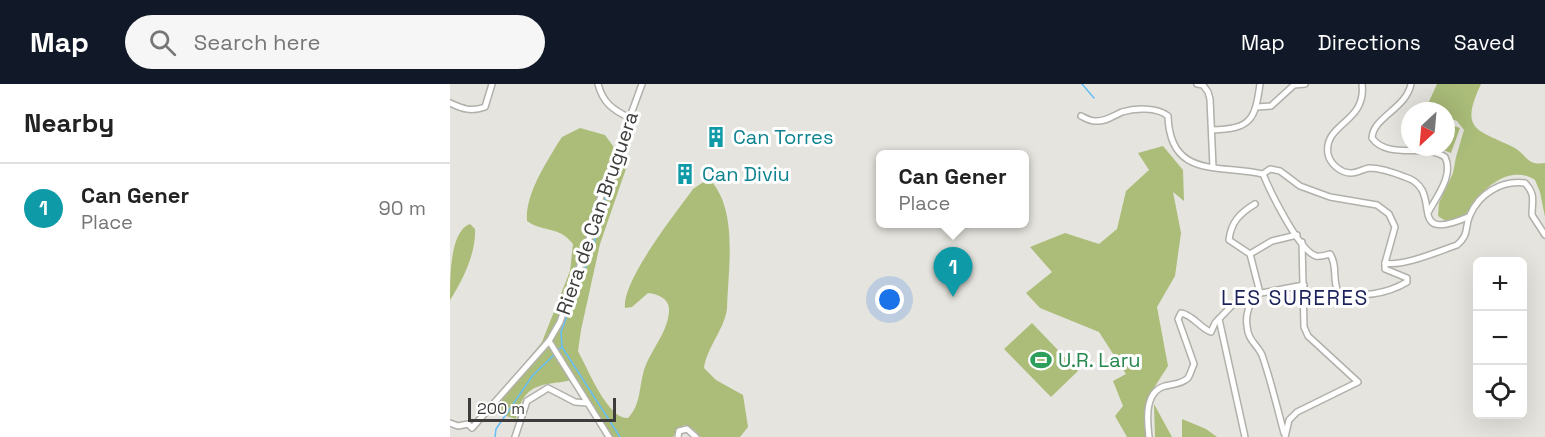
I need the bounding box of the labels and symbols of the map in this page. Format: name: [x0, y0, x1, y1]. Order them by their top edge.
north arrow: [1401, 102, 1455, 156]
street label: Riera de Can Bruguera: [550, 108, 644, 318]
place label: Can Torres: [733, 124, 833, 150]
building icon: Can Torres: [704, 125, 728, 149]
place label: Can Diviu: [702, 161, 790, 187]
building icon: Can Diviu: [673, 162, 697, 186]
pin: 1: [934, 248, 972, 297]
district label: LES SURERES: [1221, 284, 1369, 311]
your location: [875, 285, 904, 314]
place label: U.R. Laru: [1058, 347, 1140, 373]
sports icon: U.R. Laru: [1029, 348, 1053, 372]
scale bar: [468, 395, 616, 422]

